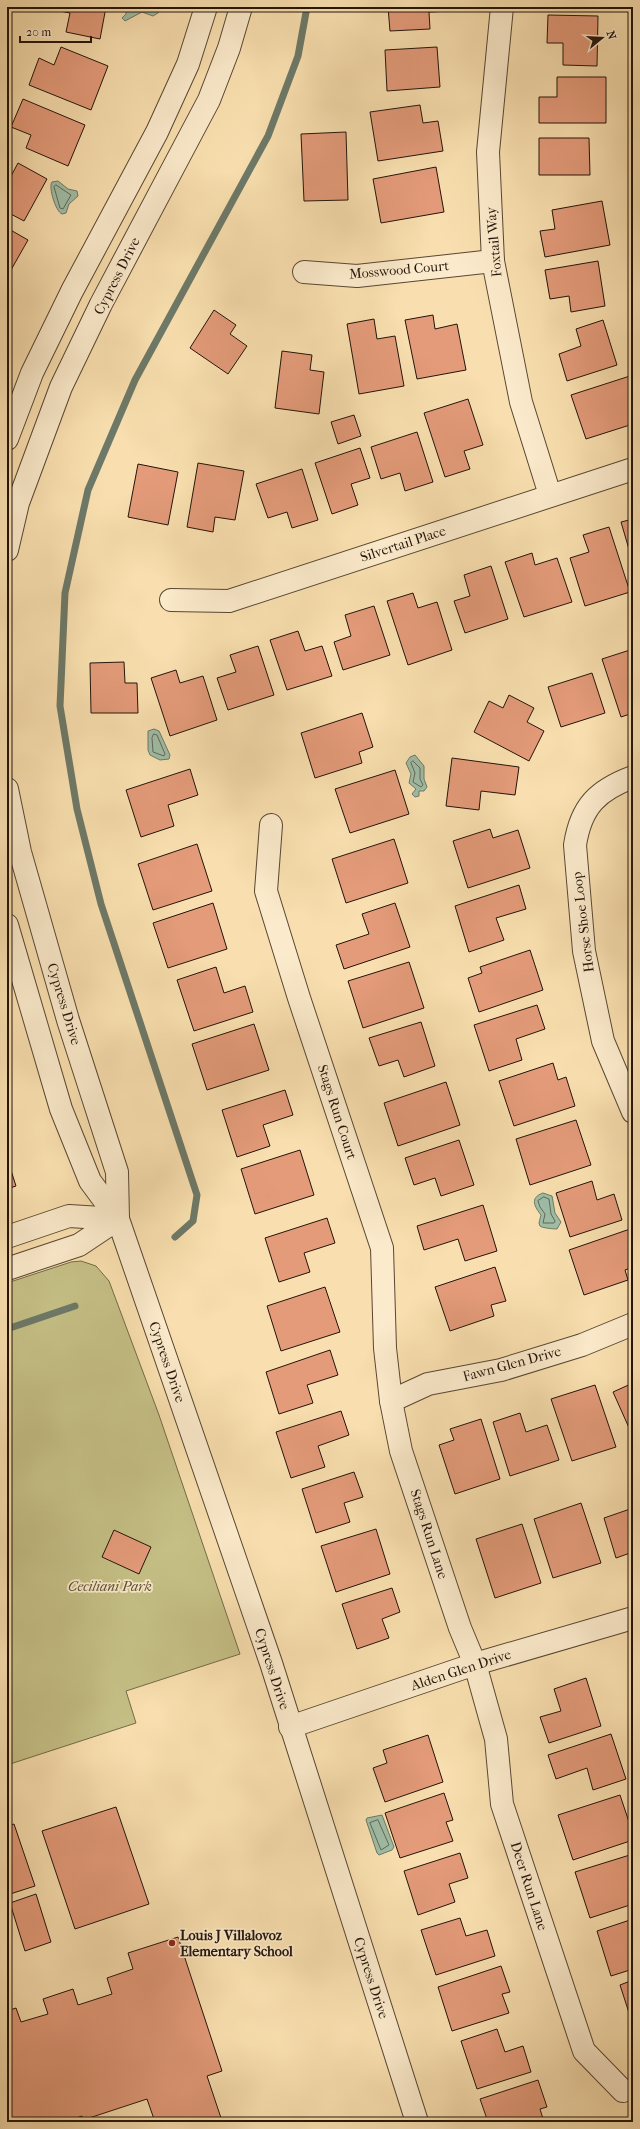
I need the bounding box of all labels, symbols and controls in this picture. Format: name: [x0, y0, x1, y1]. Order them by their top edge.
scale bar: [20, 18, 91, 44]
north arrow: [582, 18, 622, 58]
text: 20 m: [26, 25, 51, 39]
text: N: [604, 29, 619, 42]
street label: Foxtail Way: [482, 206, 506, 278]
street label: Cypress Drive: [90, 234, 144, 318]
street label: Mosswood Court: [348, 257, 450, 283]
street label: Silvertail Place: [358, 522, 448, 566]
street label: Horse Shoe Loop: [568, 870, 598, 973]
street label: Cypress Drive: [43, 961, 85, 1047]
street label: Stags Run Court: [314, 1062, 360, 1162]
street label: Cypress Drive: [145, 1319, 189, 1405]
street label: Fawn Glen Drive: [461, 1343, 563, 1385]
street label: Stags Run Lane: [407, 1487, 452, 1581]
park label: Ceciliani Park: [68, 1578, 152, 1595]
street label: Cypress Drive: [251, 1626, 293, 1712]
street label: Alden Glen Drive: [408, 1646, 513, 1695]
street label: Deer Run Lane: [507, 1839, 551, 1933]
place label: Louis J Villalovoz Elementary School: [180, 1927, 293, 1960]
street label: Cypress Drive: [350, 1935, 392, 2021]
marker: Louis J Villalovoz Elementary School: [167, 1938, 177, 1948]

